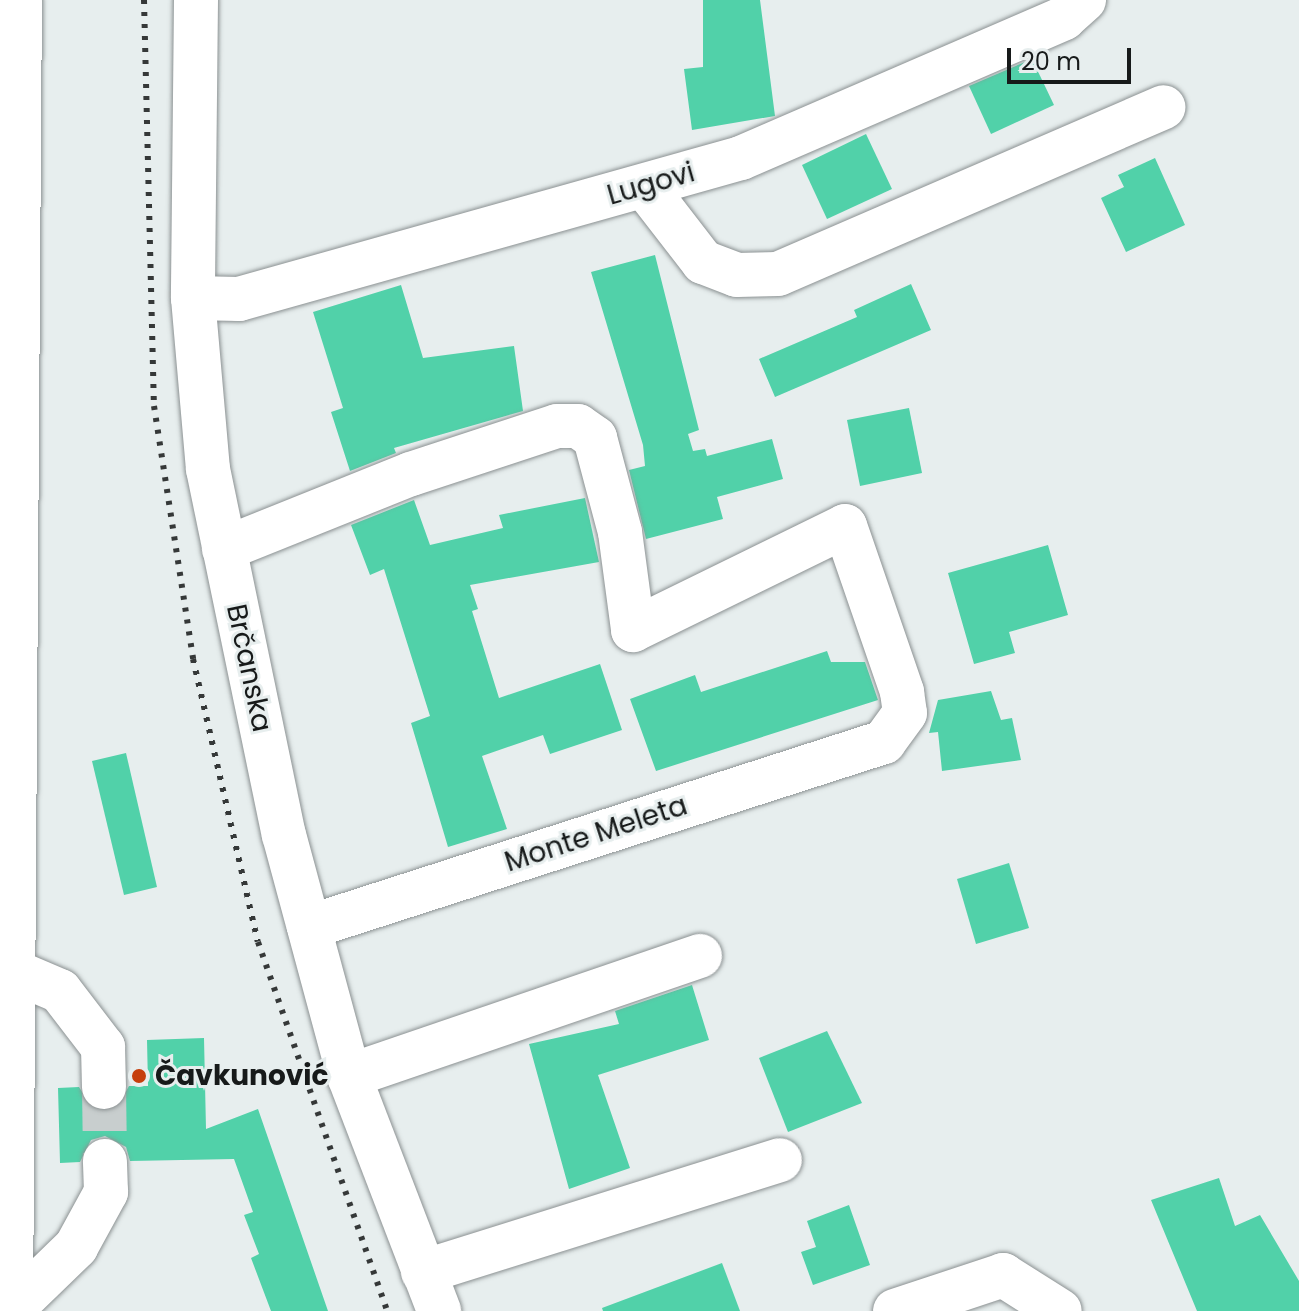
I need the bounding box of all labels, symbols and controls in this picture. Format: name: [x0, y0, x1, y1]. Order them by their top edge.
scale bar: [1011, 32, 1135, 82]
text: 20 m: [1021, 45, 1081, 78]
street label: Lugovi: [603, 156, 699, 212]
street label: Brčanska: [219, 601, 279, 735]
street label: Monte Meleta: [501, 789, 691, 879]
place label: Čavkunović: [155, 1059, 328, 1093]
marker: Čavkunović: [130, 1067, 148, 1085]

